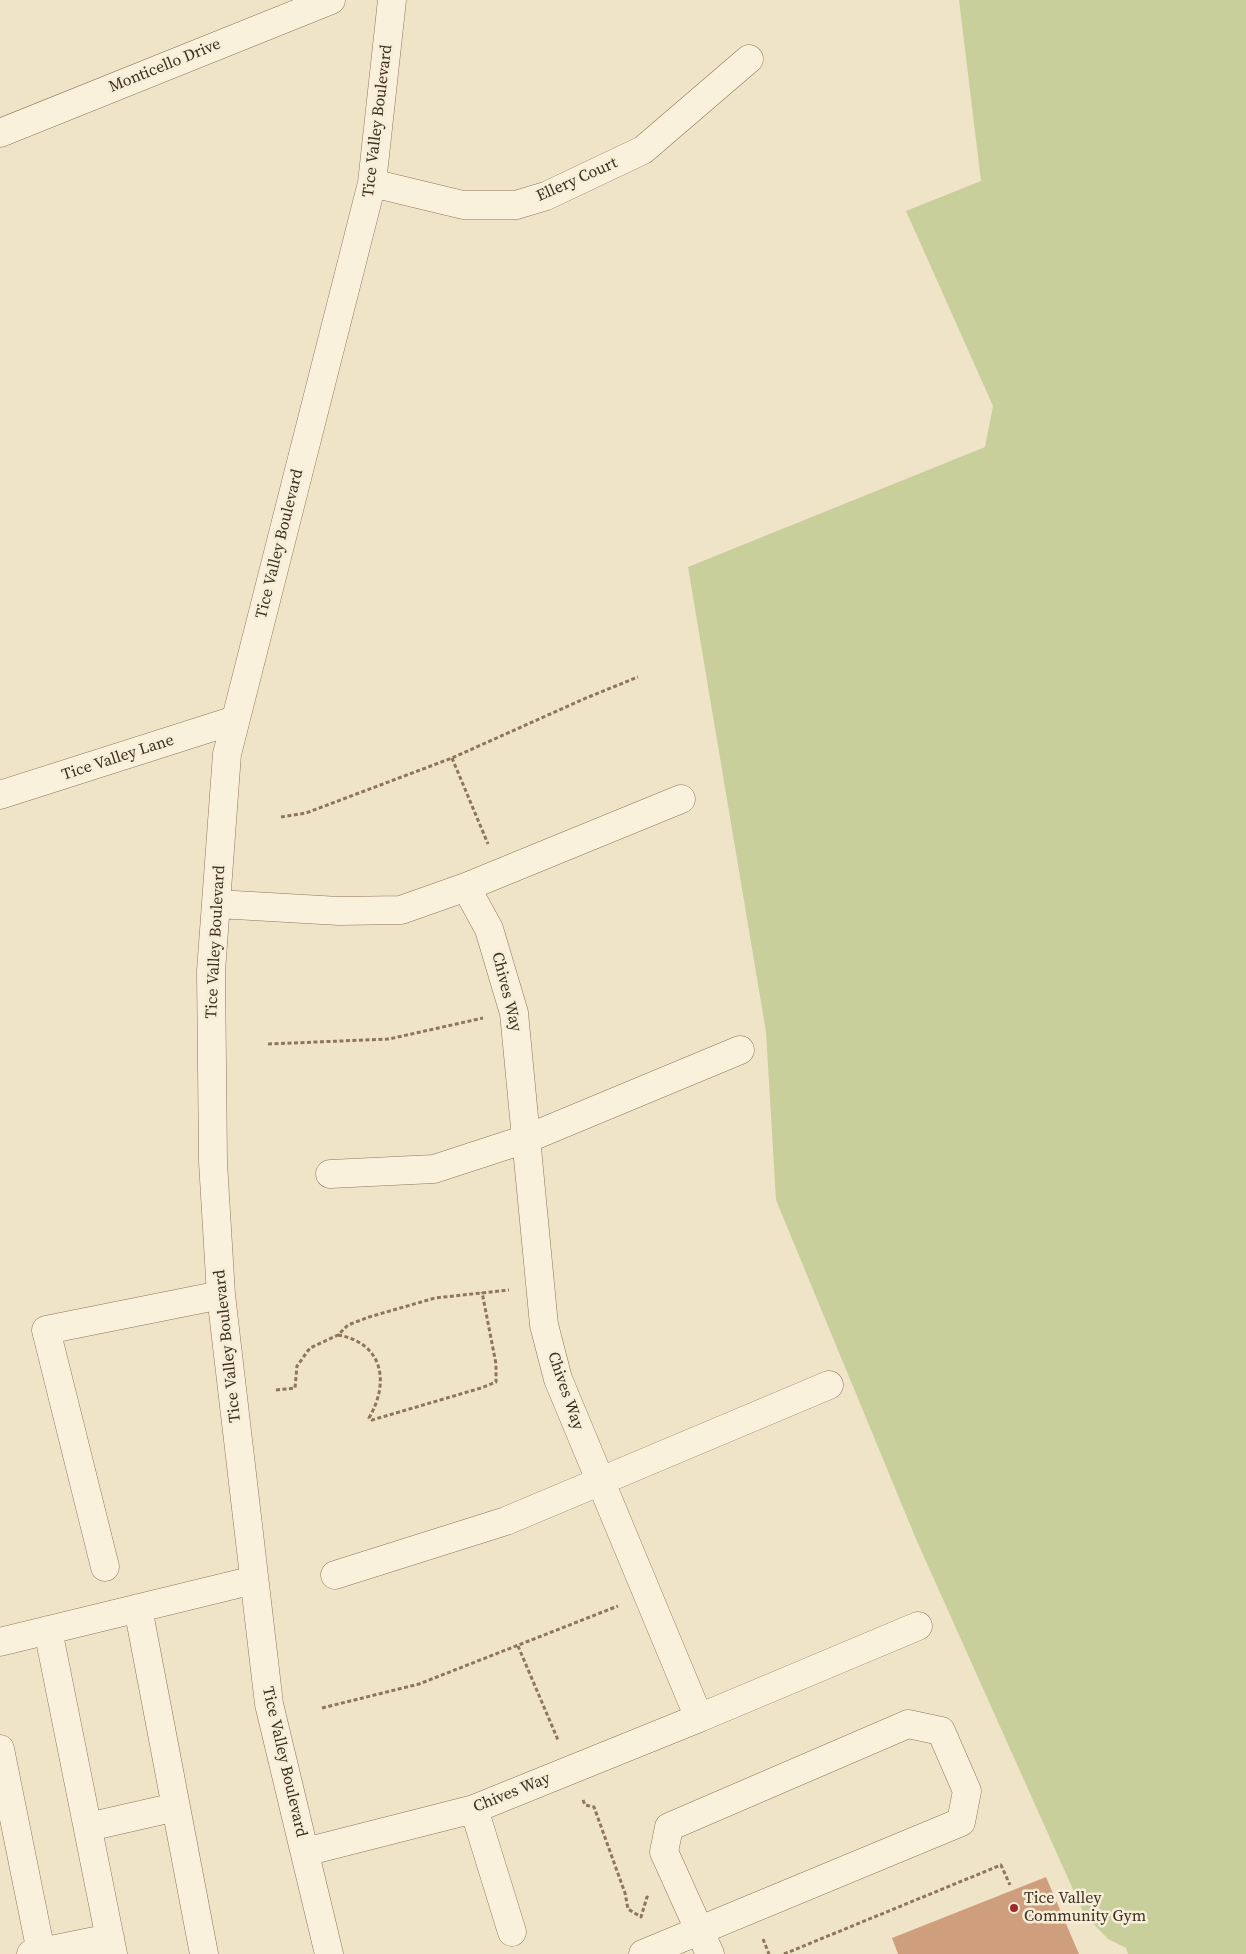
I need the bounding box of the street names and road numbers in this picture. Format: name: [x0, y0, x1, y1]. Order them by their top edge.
street label: Monticello Drive: [106, 35, 224, 97]
street label: Tice Valley Boulevard: [359, 44, 397, 198]
street label: Ellery Court: [534, 154, 620, 206]
street label: Tice Valley Boulevard: [252, 467, 308, 621]
street label: Tice Valley Lane: [60, 731, 176, 785]
street label: Tice Valley Boulevard: [202, 865, 230, 1019]
street label: Chives Way: [487, 950, 525, 1034]
street label: Tice Valley Boulevard: [210, 1269, 246, 1423]
street label: Chives Way: [543, 1349, 587, 1433]
street label: Tice Valley Boulevard: [257, 1685, 311, 1839]
street label: Chives Way: [471, 1769, 553, 1817]

